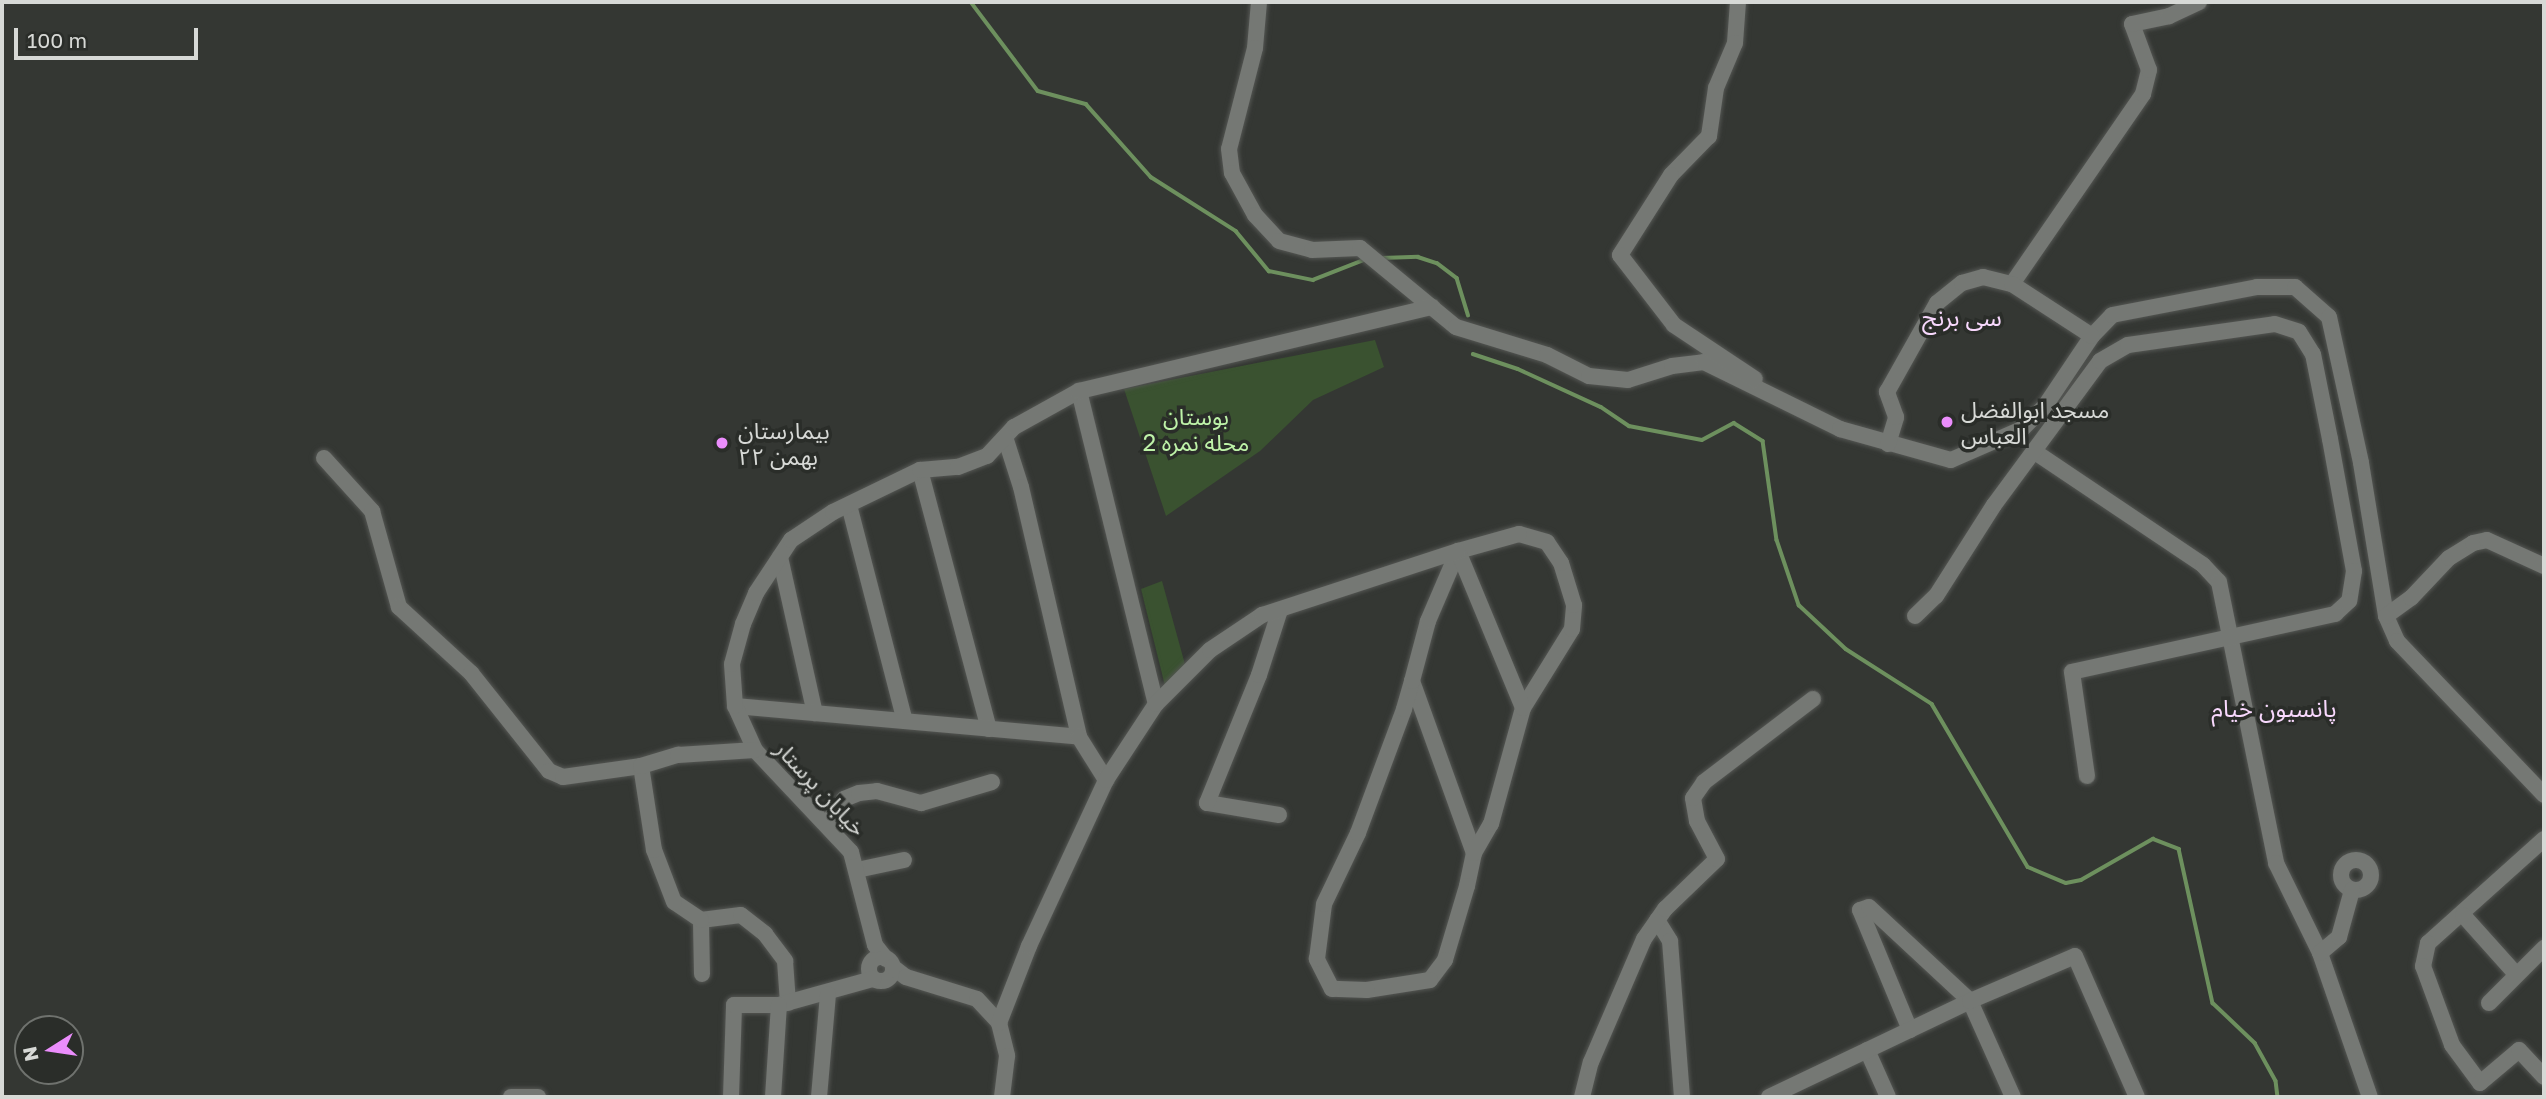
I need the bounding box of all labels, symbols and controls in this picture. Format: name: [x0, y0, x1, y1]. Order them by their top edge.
scale bar: [18, 14, 201, 58]
text: 100 m: [27, 27, 87, 53]
district label: سی برنج: [1922, 303, 2002, 331]
place label: مسجد ابوالفضل العباس: [1961, 395, 2109, 449]
park label: بوستان محله نمره 2: [1143, 402, 1249, 456]
marker: مسجد ابوالفضل العباس: [1939, 414, 1955, 430]
place label: بیمارستان ۲۲ بهمن: [738, 416, 830, 470]
marker: بیمارستان ۲۲ بهمن: [712, 433, 732, 453]
district label: پانسیون خیام: [2211, 694, 2337, 722]
street label: خیابان پرستار: [770, 735, 872, 841]
north arrow: [14, 1015, 84, 1085]
text: N: [17, 1045, 43, 1064]

